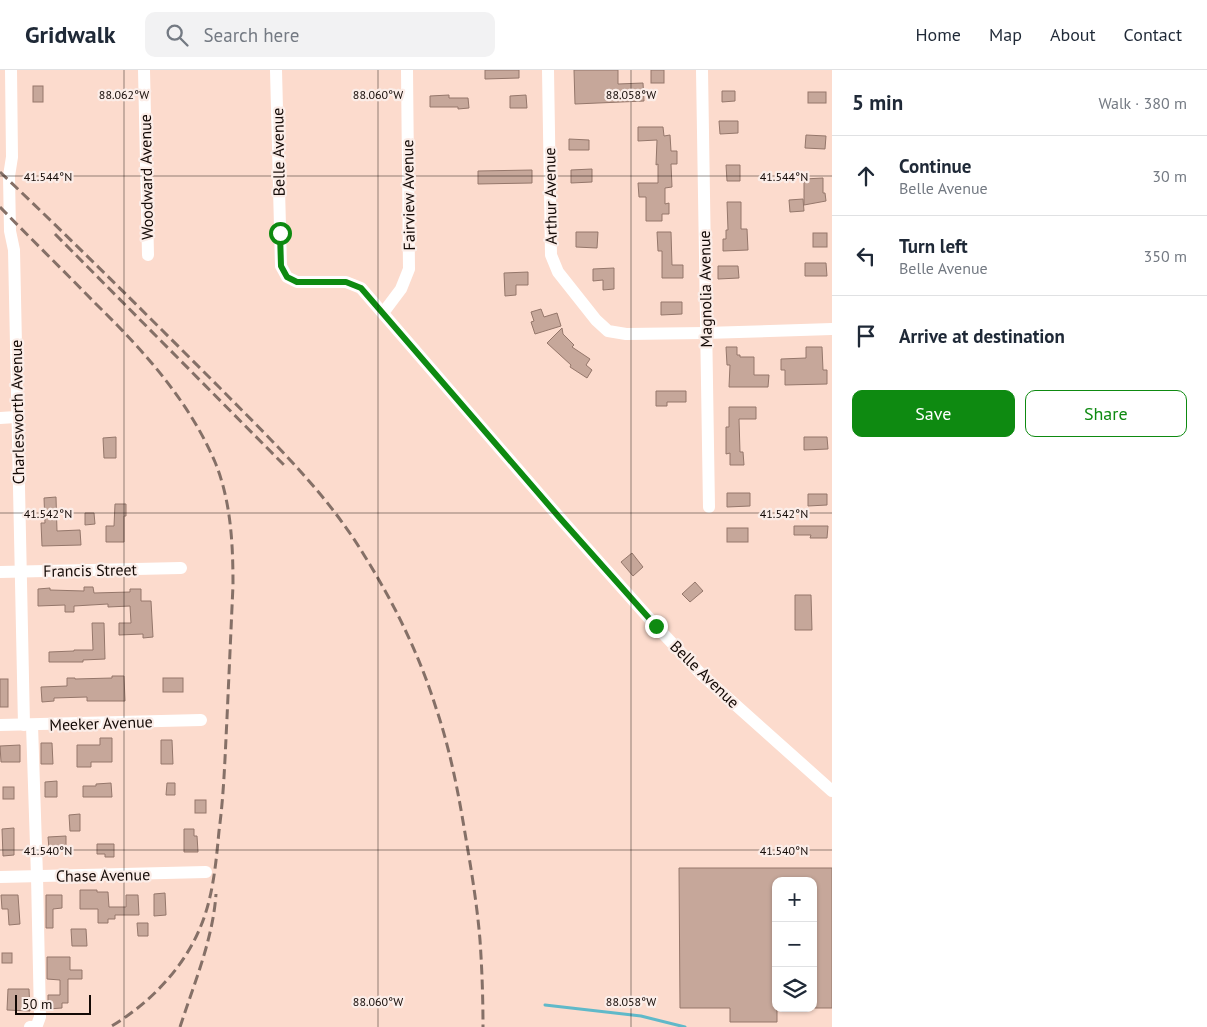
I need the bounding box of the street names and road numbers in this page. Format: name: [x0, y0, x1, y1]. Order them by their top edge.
street label: Belle Avenue: [267, 107, 289, 197]
street label: Woodward Avenue: [135, 114, 157, 240]
street label: Fairview Avenue: [397, 139, 419, 251]
street label: Arthur Avenue: [539, 147, 561, 245]
street label: Magnolia Avenue: [694, 230, 716, 348]
street label: Charlesworth Avenue: [6, 339, 28, 485]
street label: Francis Street: [43, 559, 138, 581]
street label: Belle Avenue: [666, 636, 744, 712]
street label: Meeker Avenue: [49, 711, 153, 735]
street label: Chase Avenue: [56, 864, 150, 886]

